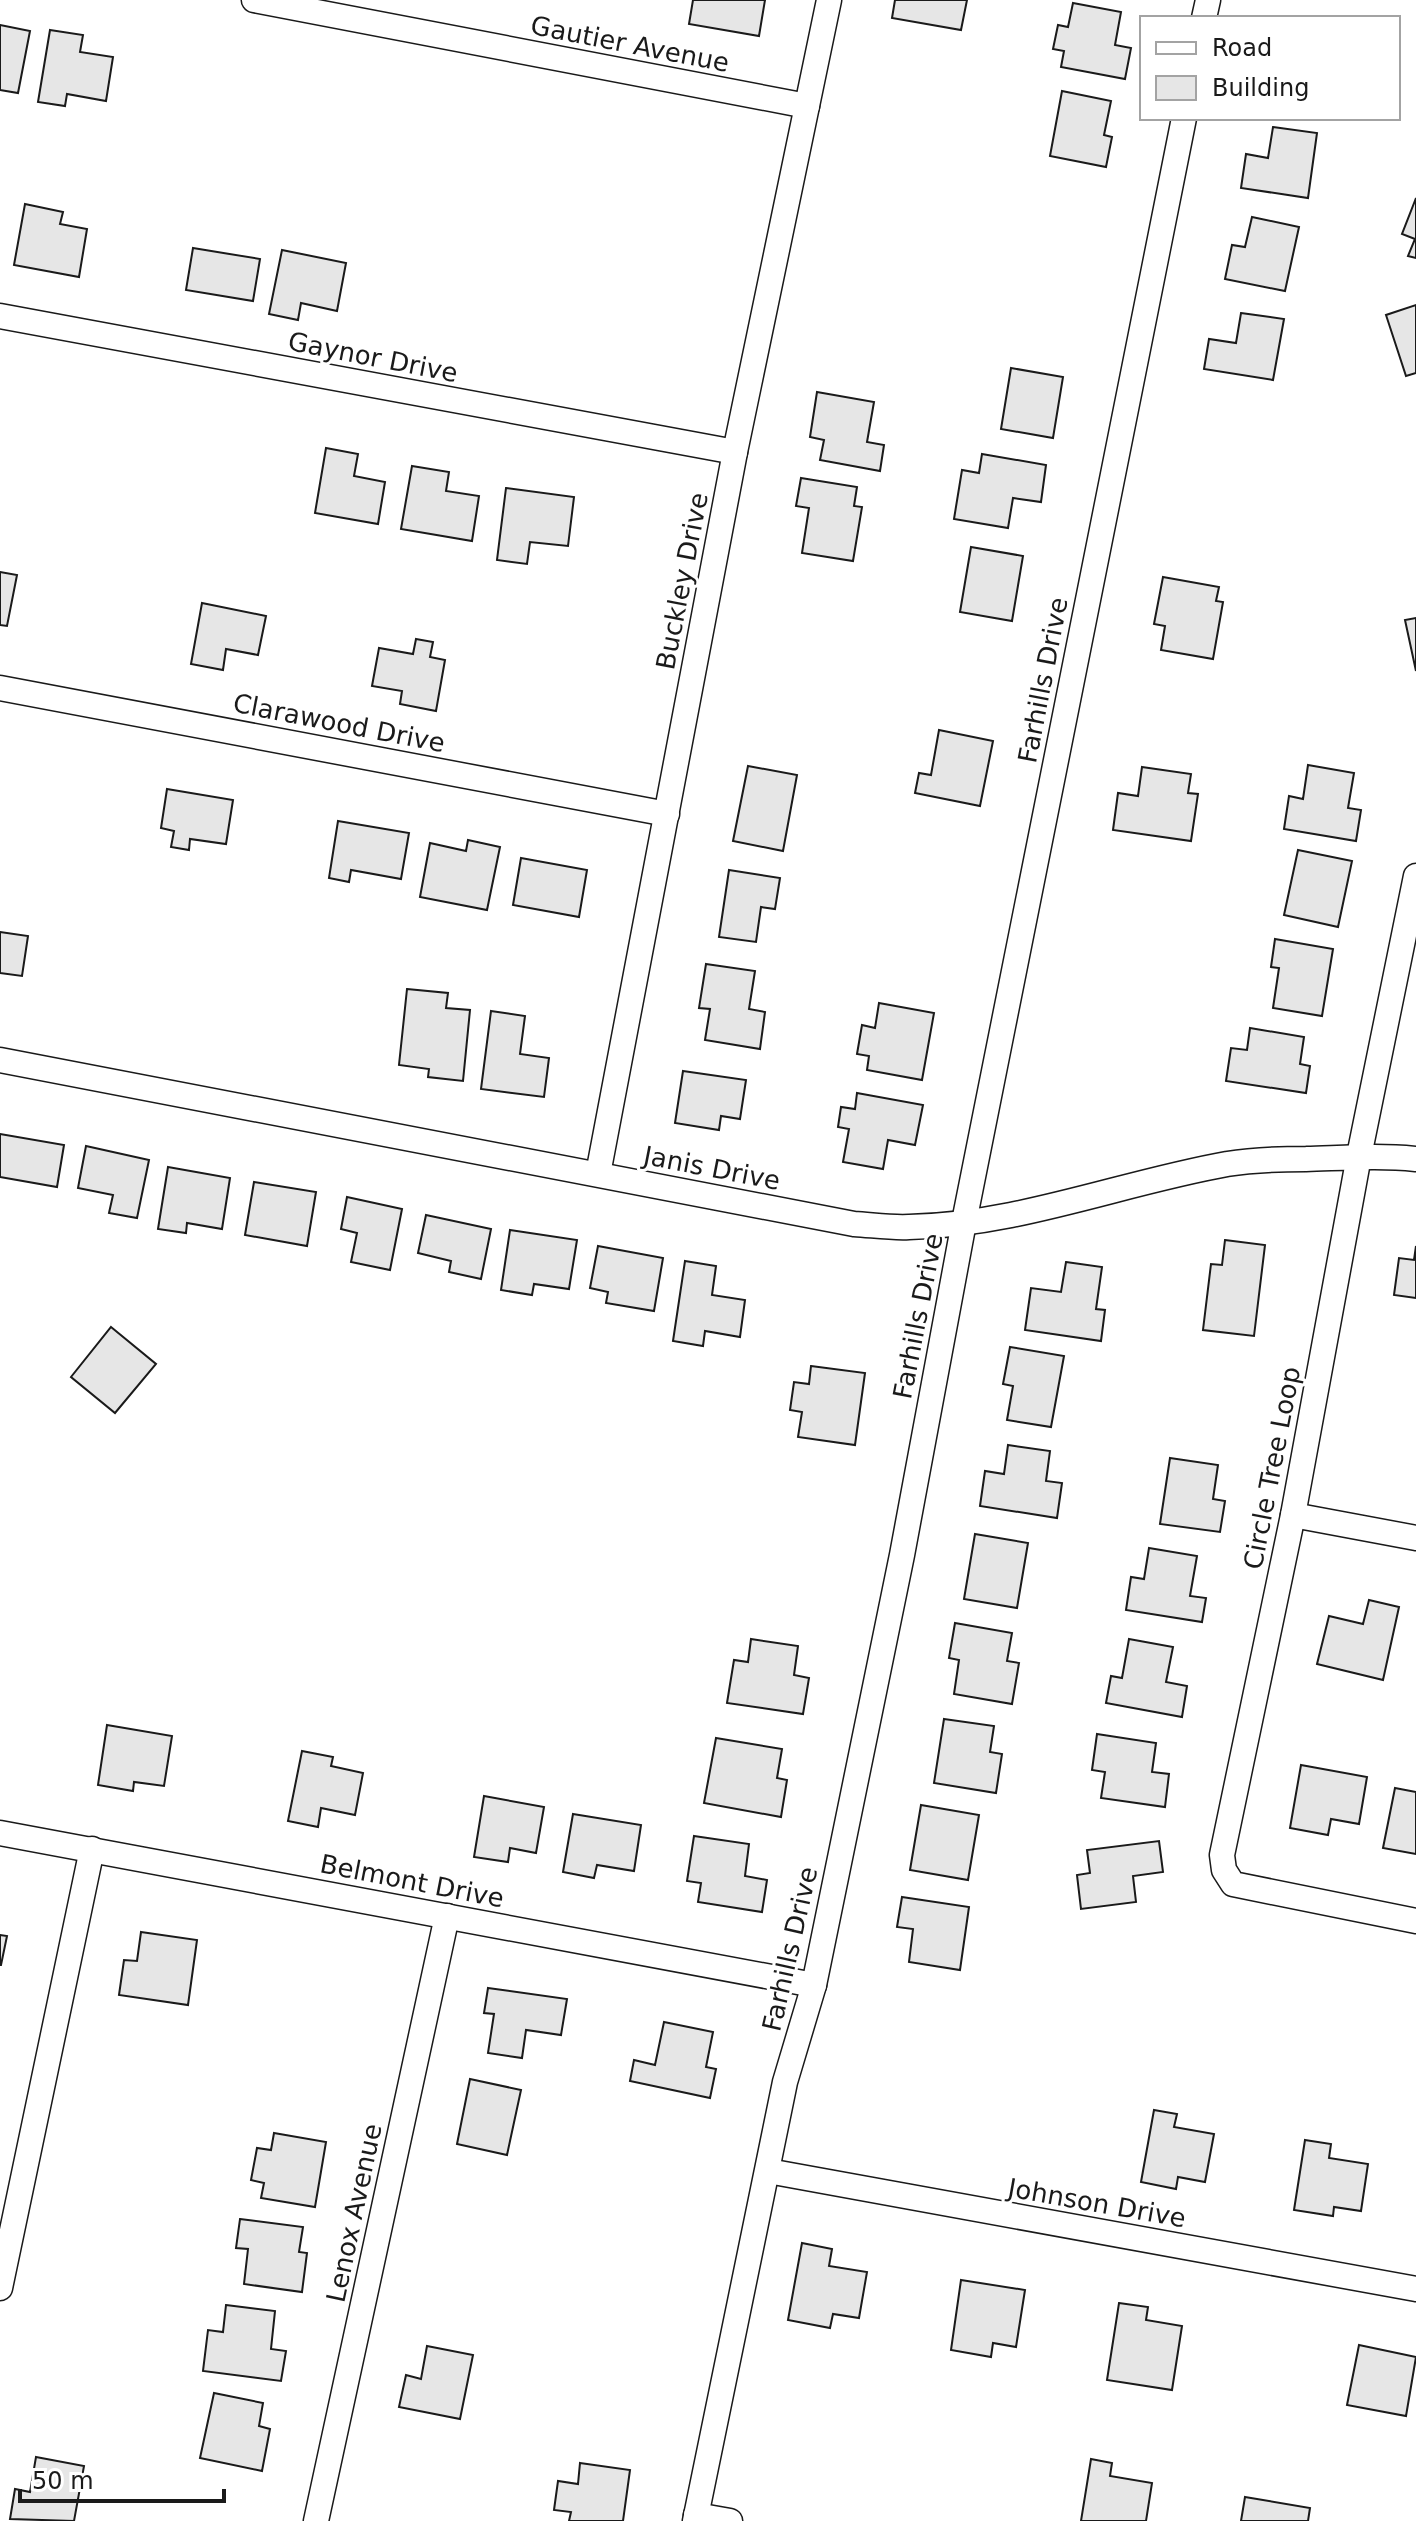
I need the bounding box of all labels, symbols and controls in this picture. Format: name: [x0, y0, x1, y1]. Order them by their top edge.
street label: Gautier Avenue: [528, 10, 732, 78]
legend: [1140, 16, 1400, 120]
text: Road: [1212, 34, 1272, 62]
text: Building: [1212, 74, 1309, 102]
street label: Gaynor Drive: [286, 326, 460, 388]
street label: Buckley Drive: [650, 490, 714, 672]
street label: Farhills Drive: [1012, 595, 1074, 765]
street label: Clarawood Drive: [231, 688, 447, 758]
street label: Janis Drive: [639, 1140, 783, 1196]
street label: Farhills Drive: [887, 1231, 949, 1401]
street label: Circle Tree Loop: [1238, 1364, 1306, 1572]
street label: Belmont Drive: [318, 1848, 506, 1914]
street label: Farhills Drive: [756, 1864, 824, 2034]
street label: Lenox Avenue: [320, 2121, 388, 2305]
street label: Johnson Drive: [1004, 2172, 1188, 2233]
scale bar: [20, 2453, 224, 2503]
text: 50 m: [32, 2467, 94, 2495]

